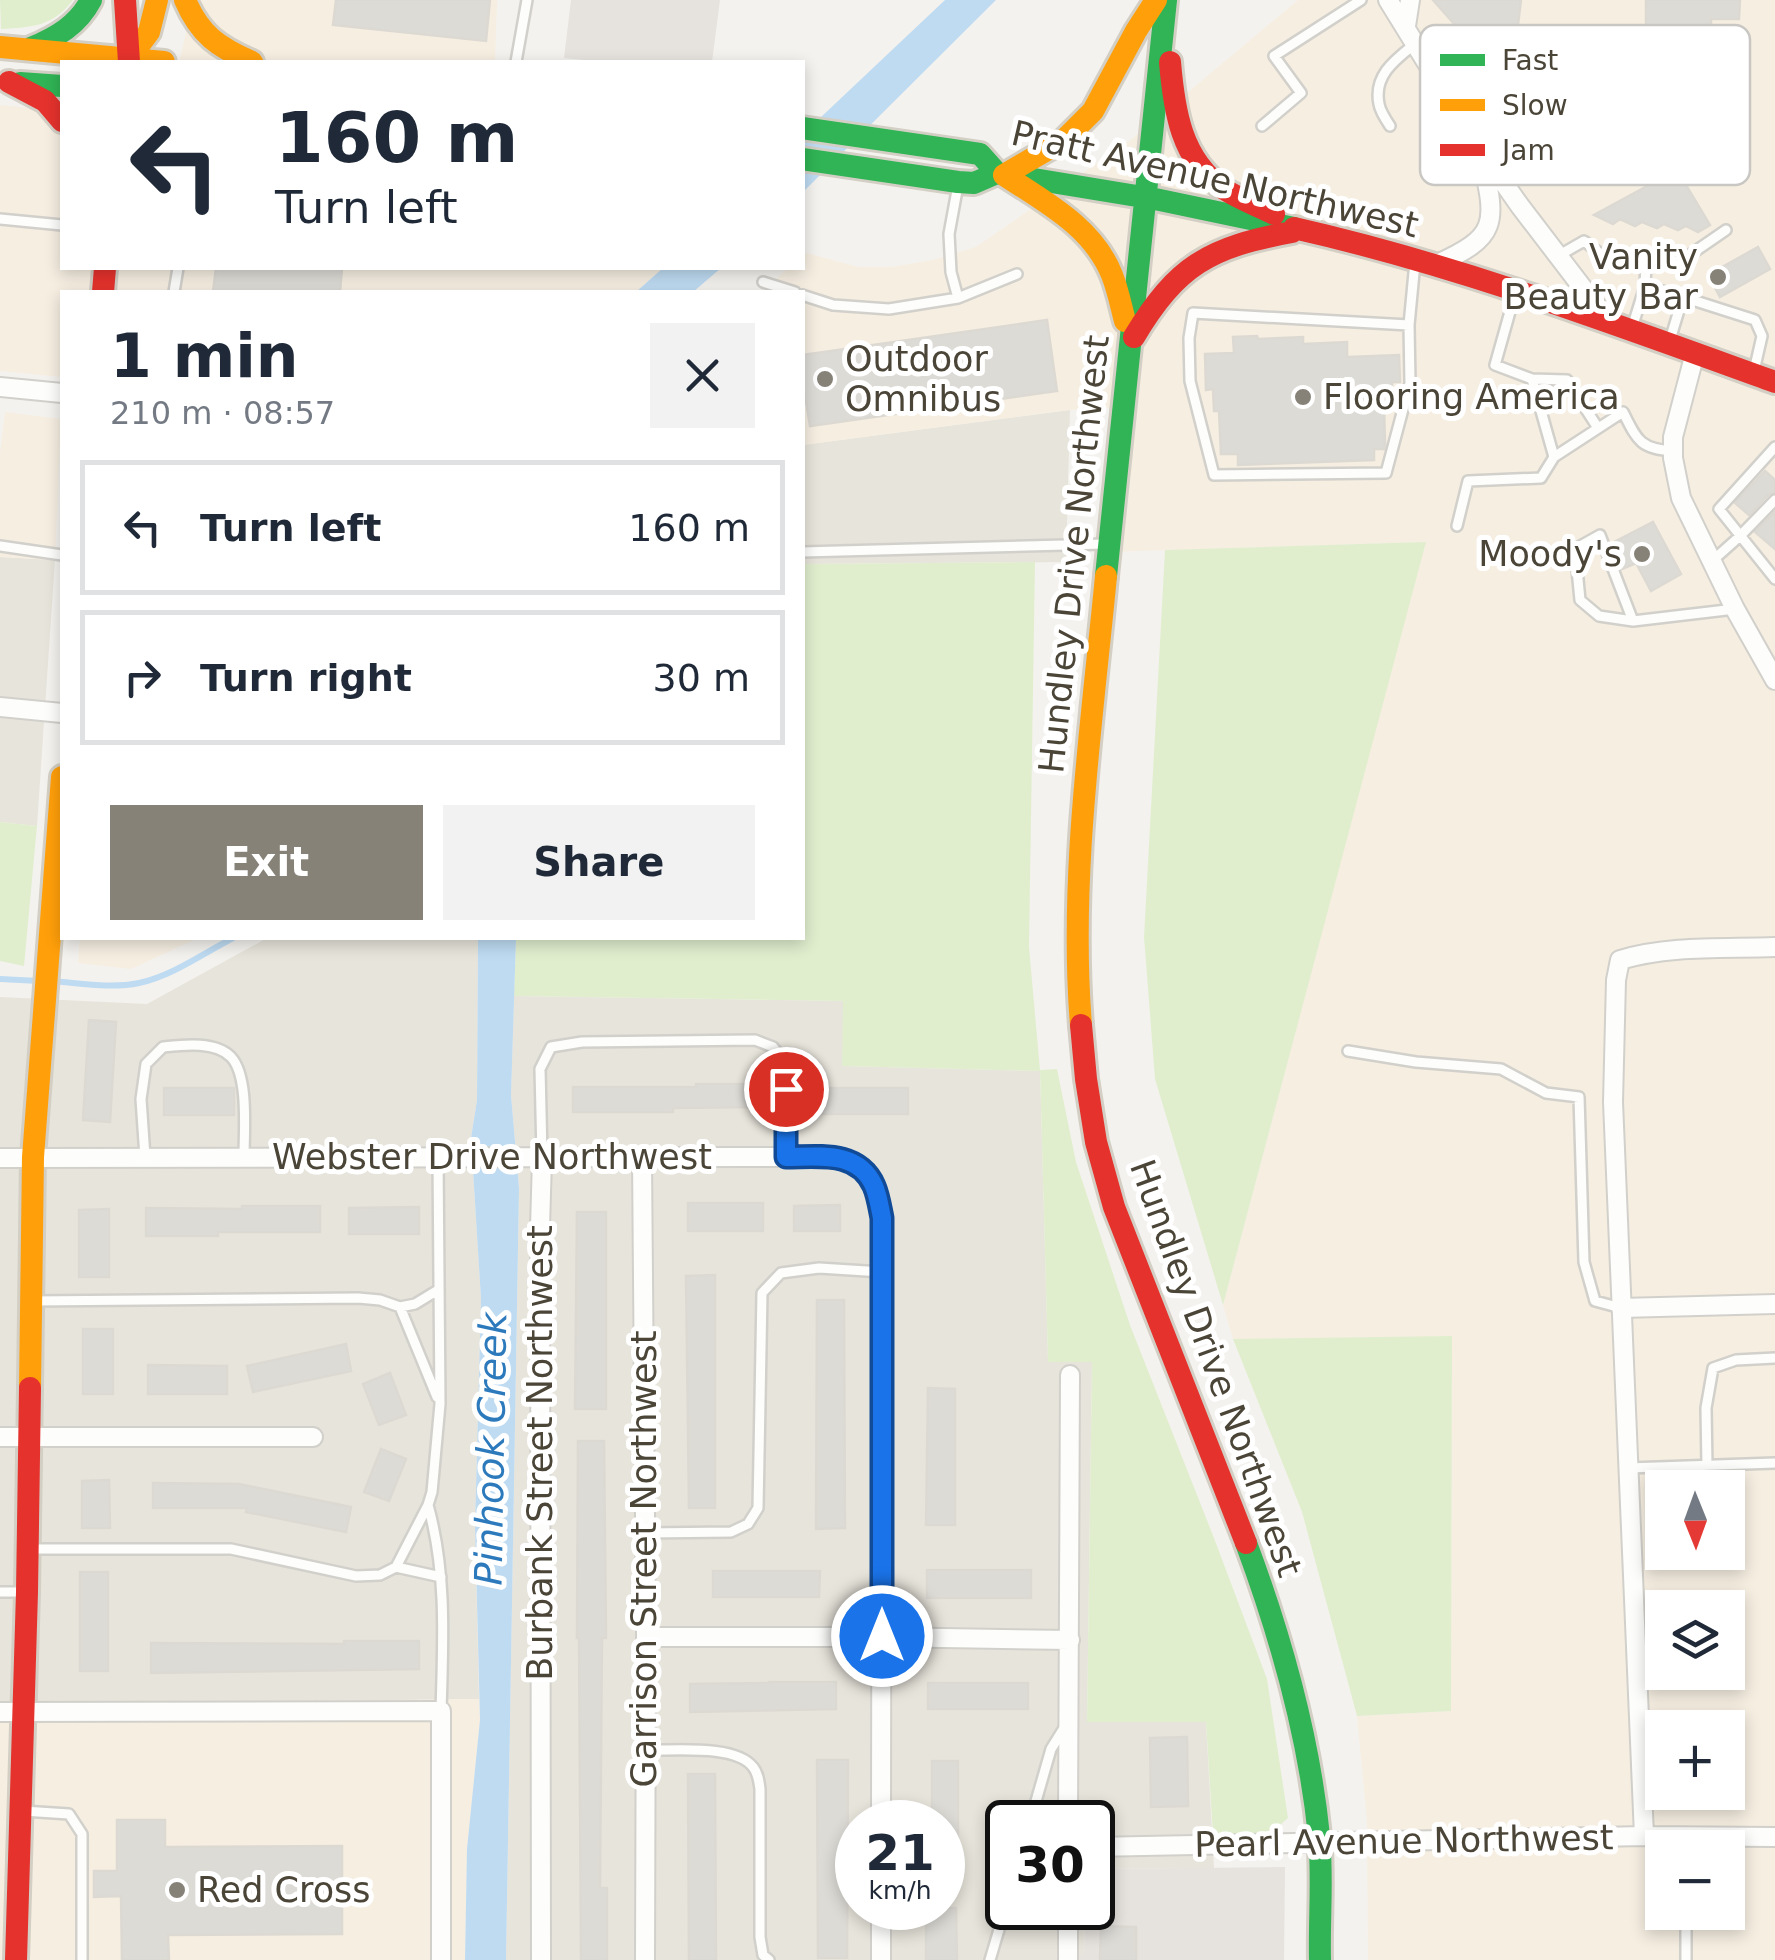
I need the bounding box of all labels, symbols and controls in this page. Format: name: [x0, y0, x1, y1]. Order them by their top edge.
legend: [1420, 25, 1750, 185]
text: Fast: [1502, 44, 1558, 77]
text: Slow: [1502, 89, 1568, 122]
text: 160 m: [275, 97, 518, 179]
icon: left: [110, 100, 240, 230]
street label: Pratt Avenue Northwest: [1008, 113, 1422, 245]
text: Jam: [1500, 134, 1555, 167]
text: Turn left: [275, 181, 458, 234]
place label: Vanity Beauty Bar: [1503, 237, 1699, 317]
marker: Vanity Beauty Bar: [1707, 266, 1729, 288]
text: 1 min: [110, 321, 298, 391]
button: close: [650, 323, 755, 428]
street label: Hundley Drive Northwest: [1031, 333, 1117, 775]
place label: Outdoor Omnibus: [845, 339, 1001, 419]
marker: Outdoor Omnibus: [814, 368, 836, 390]
place label: Flooring America: [1323, 377, 1620, 417]
marker: Flooring America: [1292, 386, 1314, 408]
text: 210 m · 08:57: [110, 394, 335, 432]
icon: left: [115, 500, 170, 555]
text: Turn left: [200, 506, 381, 550]
text: 160 m: [628, 506, 750, 550]
place label: Moody's: [1478, 534, 1622, 574]
marker: Moody's: [1631, 543, 1653, 565]
icon: right: [115, 650, 170, 705]
text: Turn right: [200, 656, 412, 700]
text: 30 m: [653, 656, 750, 700]
button: Exit: [110, 805, 423, 920]
button: Share: [443, 805, 755, 920]
pin: [744, 1047, 829, 1132]
icon: arrive: [759, 1062, 814, 1117]
street label: Webster Drive Northwest: [272, 1137, 712, 1177]
street label: Hundley Drive Northwest: [1122, 1154, 1310, 1582]
street label: Burbank Street Northwest: [520, 1225, 560, 1681]
water label: Pinhook Creek: [467, 1310, 515, 1586]
street label: Garrison Street Northwest: [624, 1331, 664, 1787]
north arrow: [1645, 1470, 1745, 1570]
map controls: [1645, 1470, 1745, 1930]
position arrow: [830, 1584, 934, 1688]
button: layers: [1645, 1590, 1745, 1690]
button: +: [1645, 1710, 1745, 1810]
speed limit sign: 30: [985, 1800, 1115, 1930]
street label: Pearl Avenue Northwest: [1194, 1817, 1614, 1865]
text: 21: [865, 1824, 935, 1882]
button: −: [1645, 1830, 1745, 1930]
place label: Red Cross: [197, 1870, 371, 1910]
text: km/h: [868, 1876, 932, 1905]
marker: Red Cross: [166, 1879, 188, 1901]

